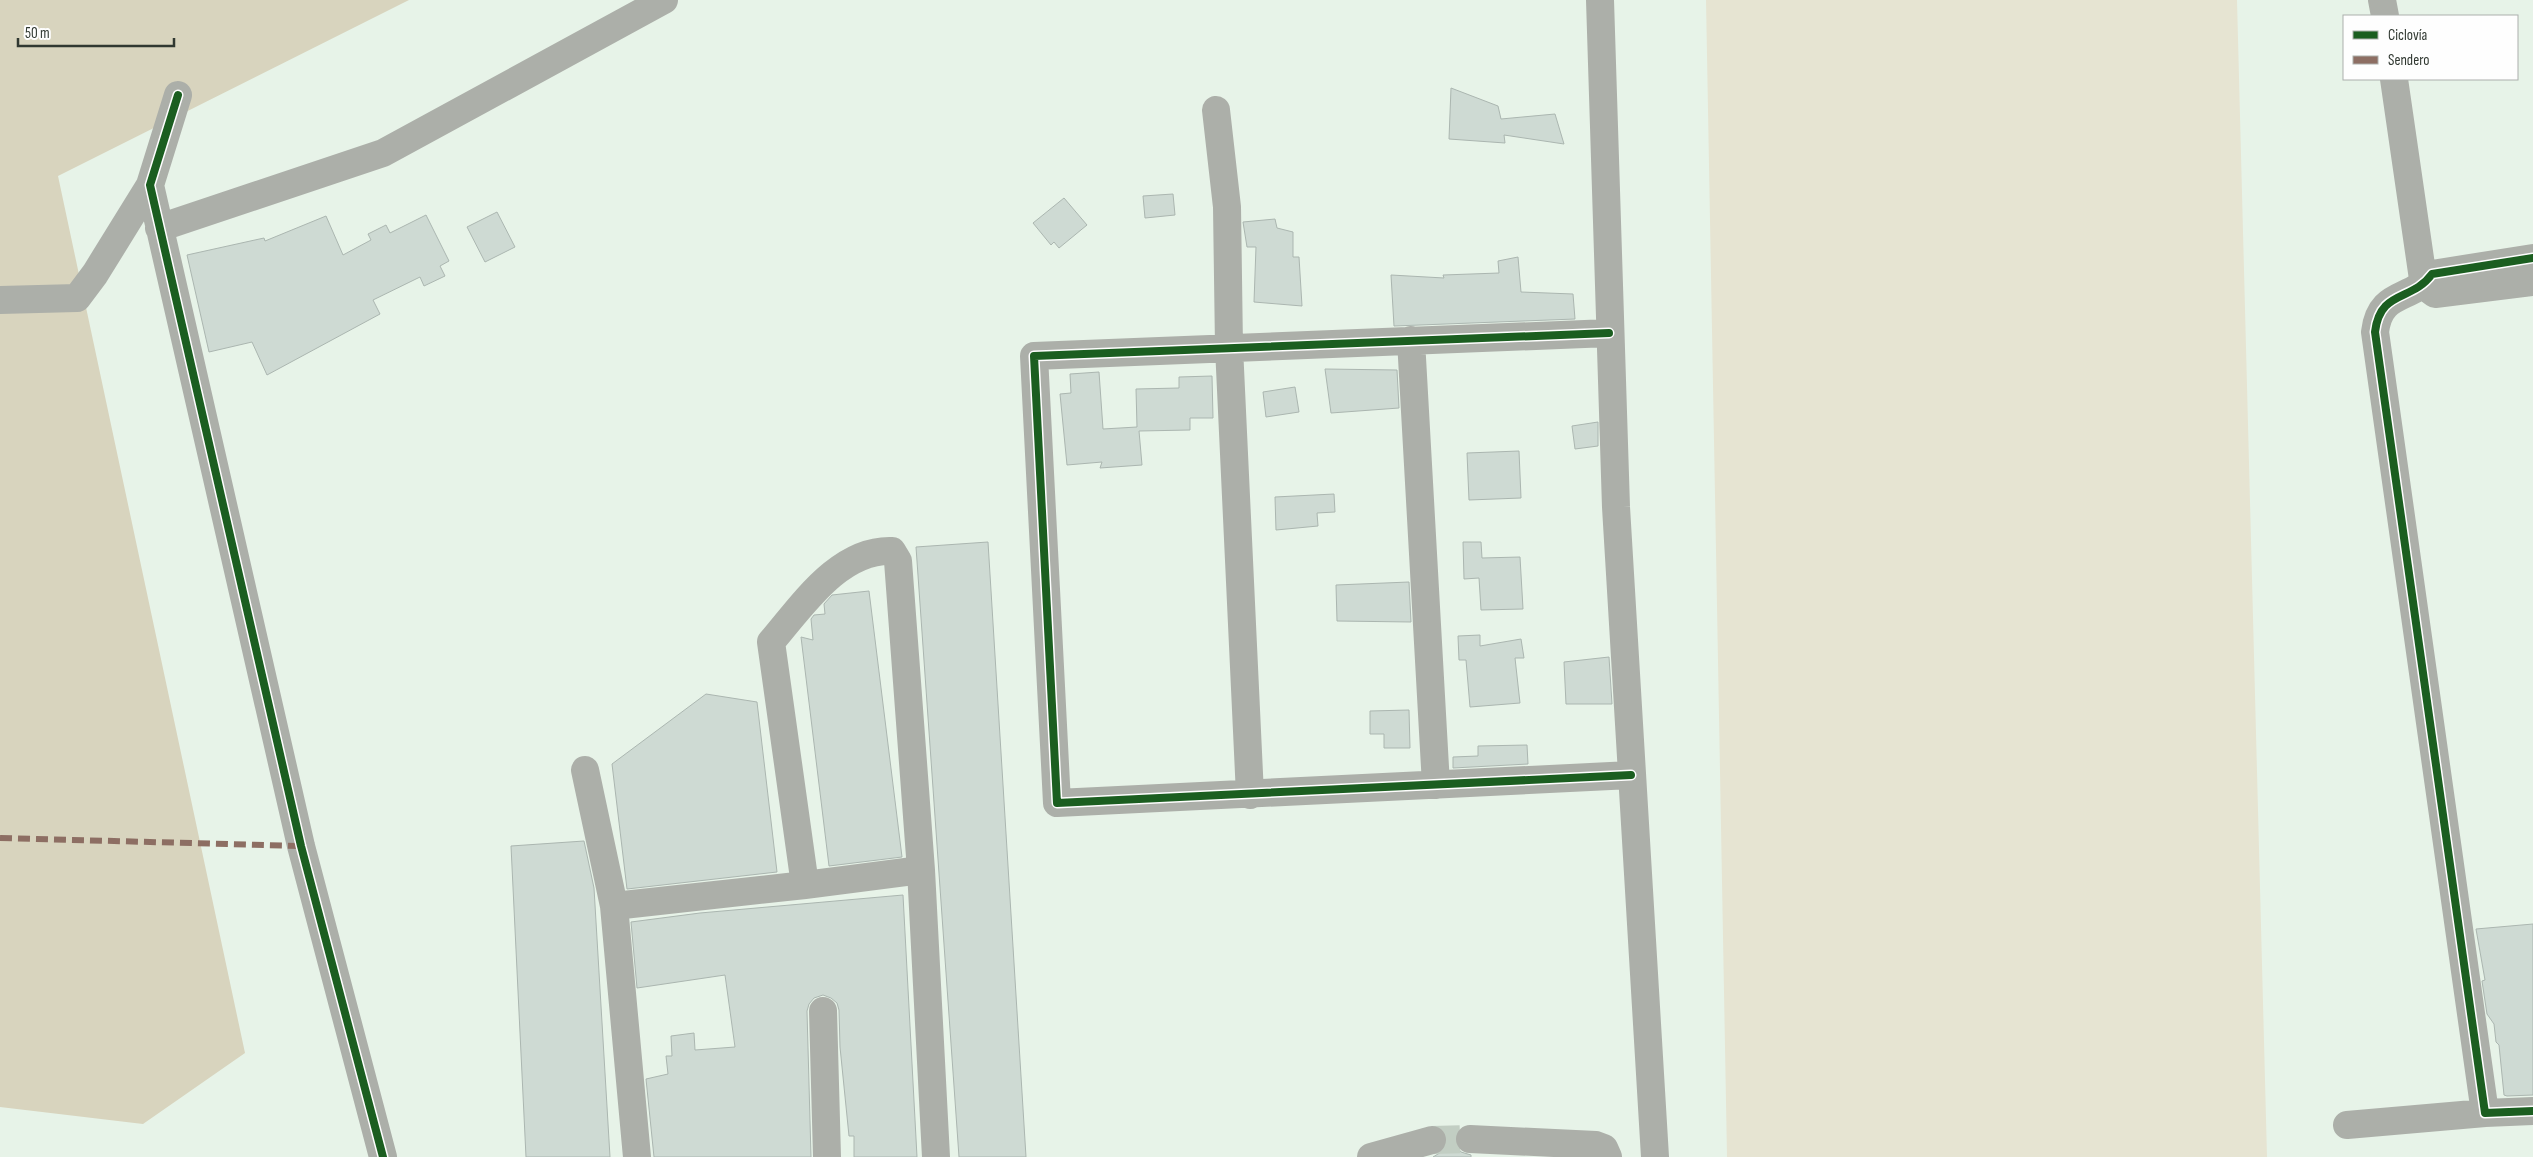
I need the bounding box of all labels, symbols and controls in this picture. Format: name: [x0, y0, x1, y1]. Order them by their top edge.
scale bar: [18, 15, 174, 47]
legend: [2343, 15, 2518, 80]
text: 50 m: [25, 24, 50, 43]
text: Ciclovía: [2388, 26, 2428, 45]
text: Sendero: [2388, 51, 2429, 70]

